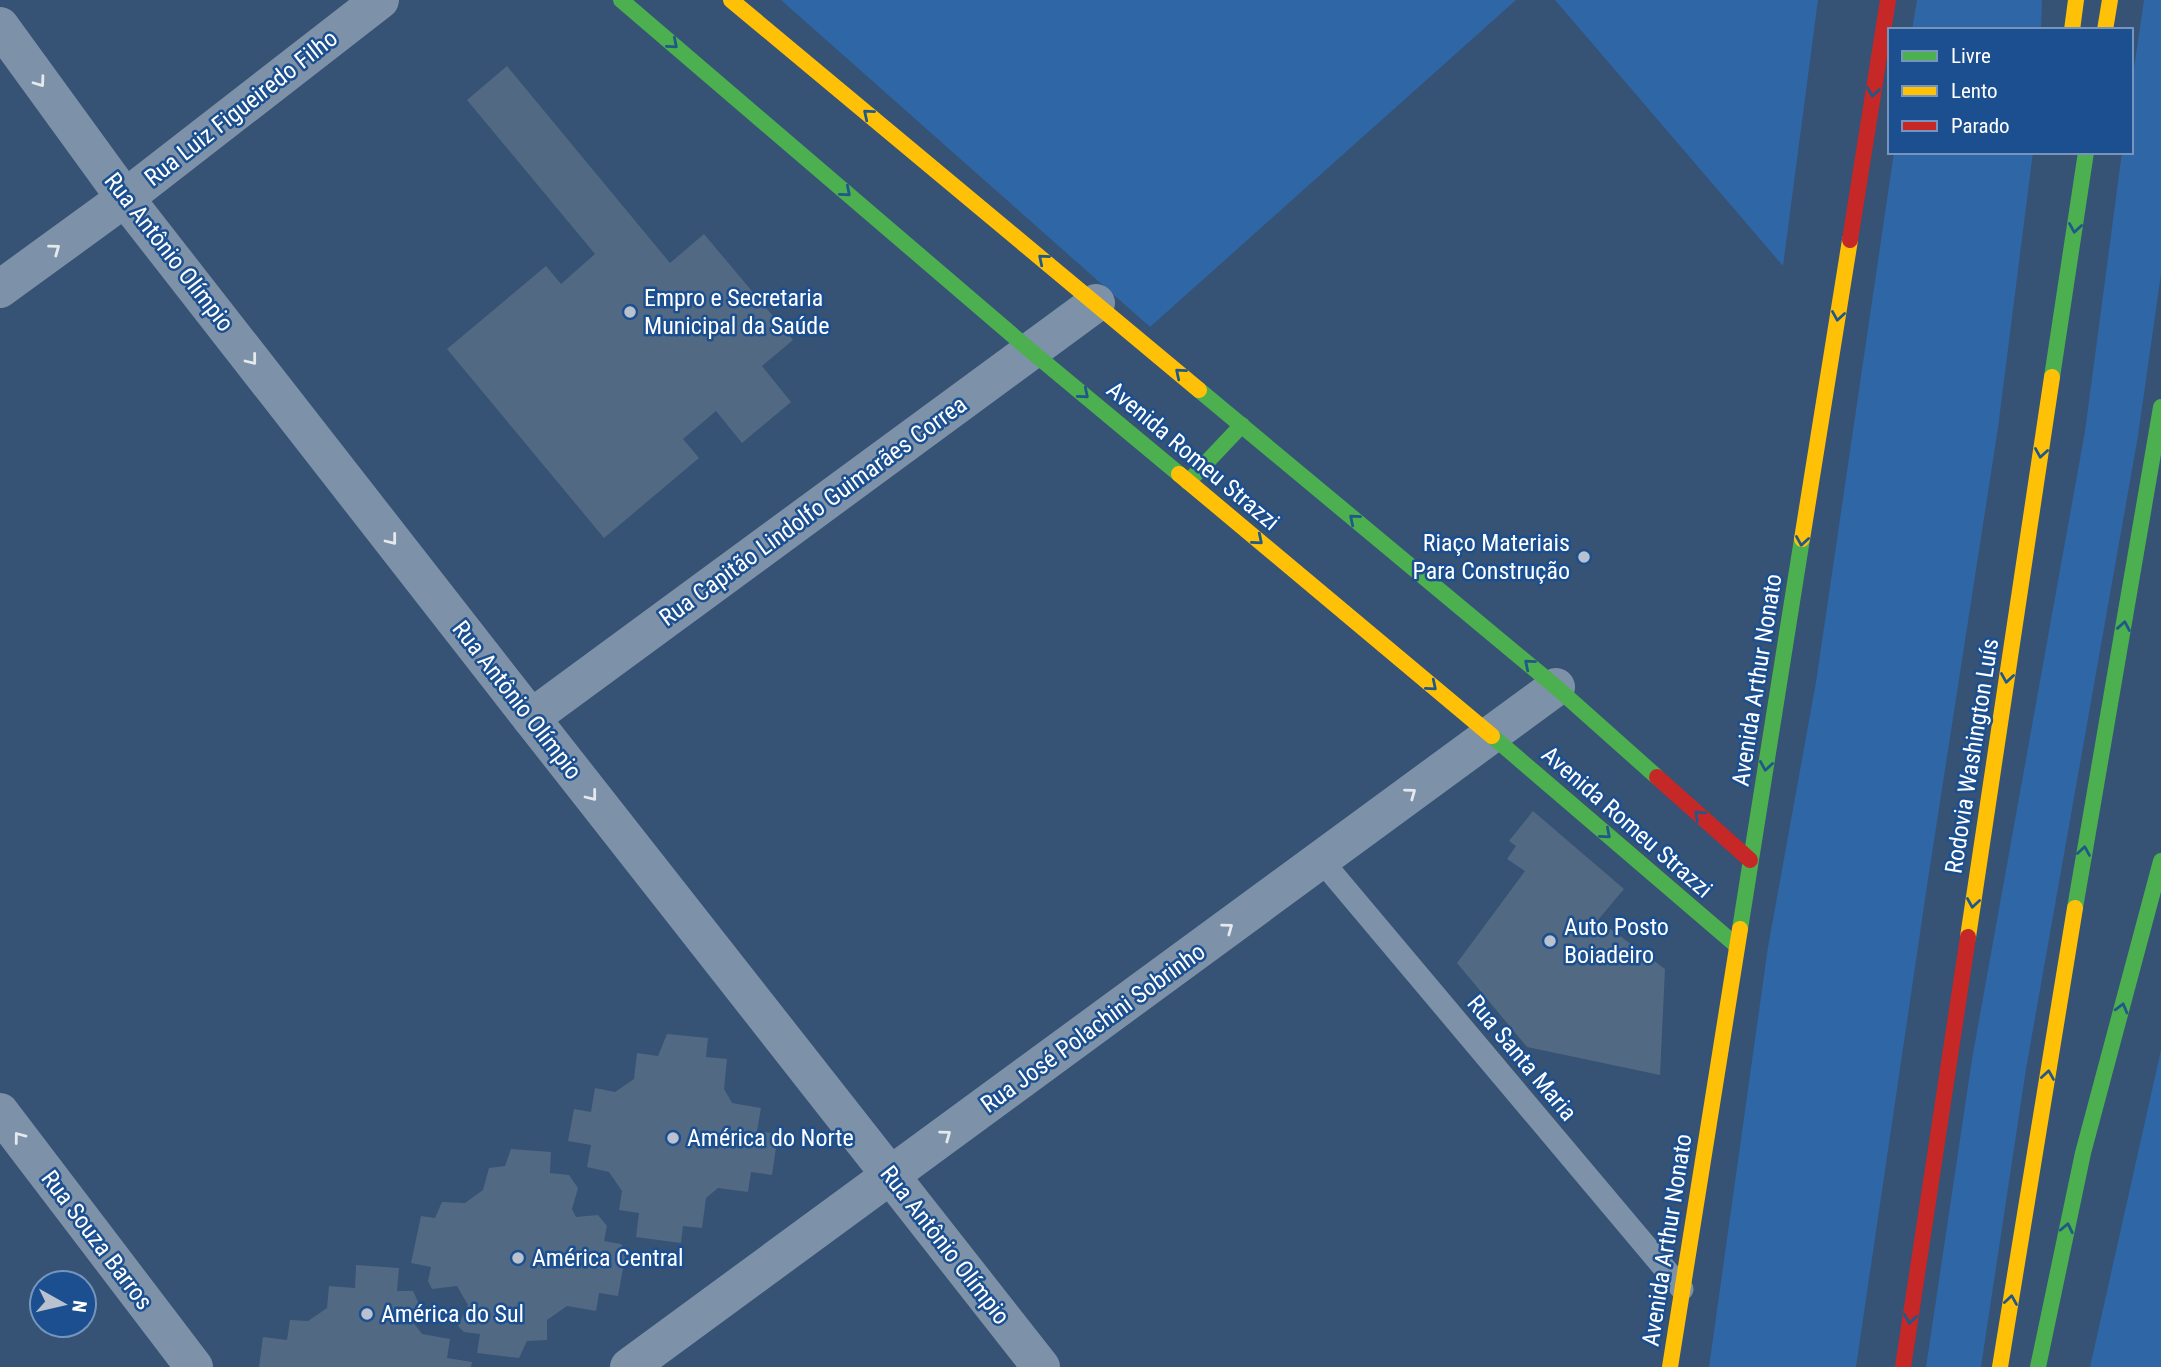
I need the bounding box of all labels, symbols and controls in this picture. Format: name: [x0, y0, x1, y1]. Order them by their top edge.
street label: Rua Luiz Figueiredo Filho: [139, 24, 343, 192]
legend: [1888, 28, 2133, 154]
one-way arrow: [665, 36, 678, 48]
text: Livre: [1951, 44, 1991, 68]
one-way arrow: [32, 74, 45, 86]
text: Lento: [1951, 79, 1998, 103]
one-way arrow: [1866, 86, 1881, 98]
one-way arrow: [864, 110, 877, 122]
text: Parado: [1951, 114, 2010, 138]
street label: Rua Antônio Olímpio: [98, 167, 240, 337]
one-way arrow: [838, 184, 851, 196]
one-way arrow: [2068, 222, 2083, 234]
one-way arrow: [47, 245, 60, 257]
one-way arrow: [1039, 255, 1052, 267]
place label: Empro e Secretaria Municipal da Saúde: [644, 284, 829, 340]
marker: Empro e Secretaria Municipal da Saúde: [622, 304, 638, 320]
one-way arrow: [1831, 311, 1846, 322]
one-way arrow: [244, 353, 257, 365]
one-way arrow: [1175, 369, 1188, 381]
street label: Avenida Romeu Strazzi: [1101, 376, 1285, 536]
one-way arrow: [1075, 386, 1088, 398]
street label: Rua Capitão Lindolfo Guimarães Correa: [654, 390, 972, 632]
one-way arrow: [2034, 447, 2049, 459]
one-way arrow: [1350, 514, 1362, 527]
place label: Riaço Materiais Para Construção: [1413, 529, 1570, 585]
one-way arrow: [383, 532, 396, 544]
one-way arrow: [1250, 532, 1263, 545]
one-way arrow: [1795, 535, 1810, 547]
marker: Riaço Materiais Para Construção: [1576, 549, 1592, 565]
street label: Avenida Arthur Nonato: [1726, 572, 1788, 788]
street label: Rua Antônio Olímpio: [446, 615, 588, 785]
one-way arrow: [2115, 621, 2130, 633]
street label: Rodovia Washington Luís: [1940, 637, 2004, 875]
one-way arrow: [1524, 660, 1537, 672]
one-way arrow: [2000, 672, 2015, 684]
one-way arrow: [1425, 678, 1437, 691]
street label: Avenida Romeu Strazzi: [1536, 740, 1718, 904]
one-way arrow: [1759, 760, 1774, 772]
one-way arrow: [584, 788, 597, 801]
one-way arrow: [1403, 789, 1416, 801]
one-way arrow: [1695, 811, 1708, 823]
one-way arrow: [1598, 826, 1611, 838]
one-way arrow: [2077, 845, 2092, 856]
one-way arrow: [1966, 897, 1981, 909]
place label: Auto Posto Boiadeiro: [1564, 913, 1669, 969]
one-way arrow: [1220, 924, 1233, 936]
marker: Auto Posto Boiadeiro: [1542, 933, 1558, 949]
street label: Rua José Polachini Sobrinho: [975, 937, 1211, 1119]
street label: Rua Santa Maria: [1461, 990, 1583, 1126]
one-way arrow: [2114, 1002, 2128, 1014]
one-way arrow: [2040, 1069, 2055, 1081]
place label: América do Norte: [687, 1124, 854, 1152]
marker: América do Norte: [665, 1130, 681, 1146]
one-way arrow: [938, 1131, 951, 1144]
one-way arrow: [14, 1132, 27, 1145]
street label: Avenida Arthur Nonato: [1636, 1132, 1698, 1348]
street label: Rua Antônio Olímpio: [874, 1160, 1016, 1330]
street label: Rua Souza Barros: [36, 1165, 158, 1315]
one-way arrow: [2058, 1222, 2073, 1234]
place label: América Central: [532, 1244, 684, 1272]
marker: América Central: [510, 1250, 526, 1266]
north arrow: [28, 1269, 98, 1339]
one-way arrow: [2003, 1294, 2018, 1306]
text: N: [67, 1299, 92, 1314]
place label: América do Sul: [381, 1300, 524, 1328]
marker: América do Sul: [359, 1306, 375, 1322]
one-way arrow: [1903, 1313, 1918, 1325]

